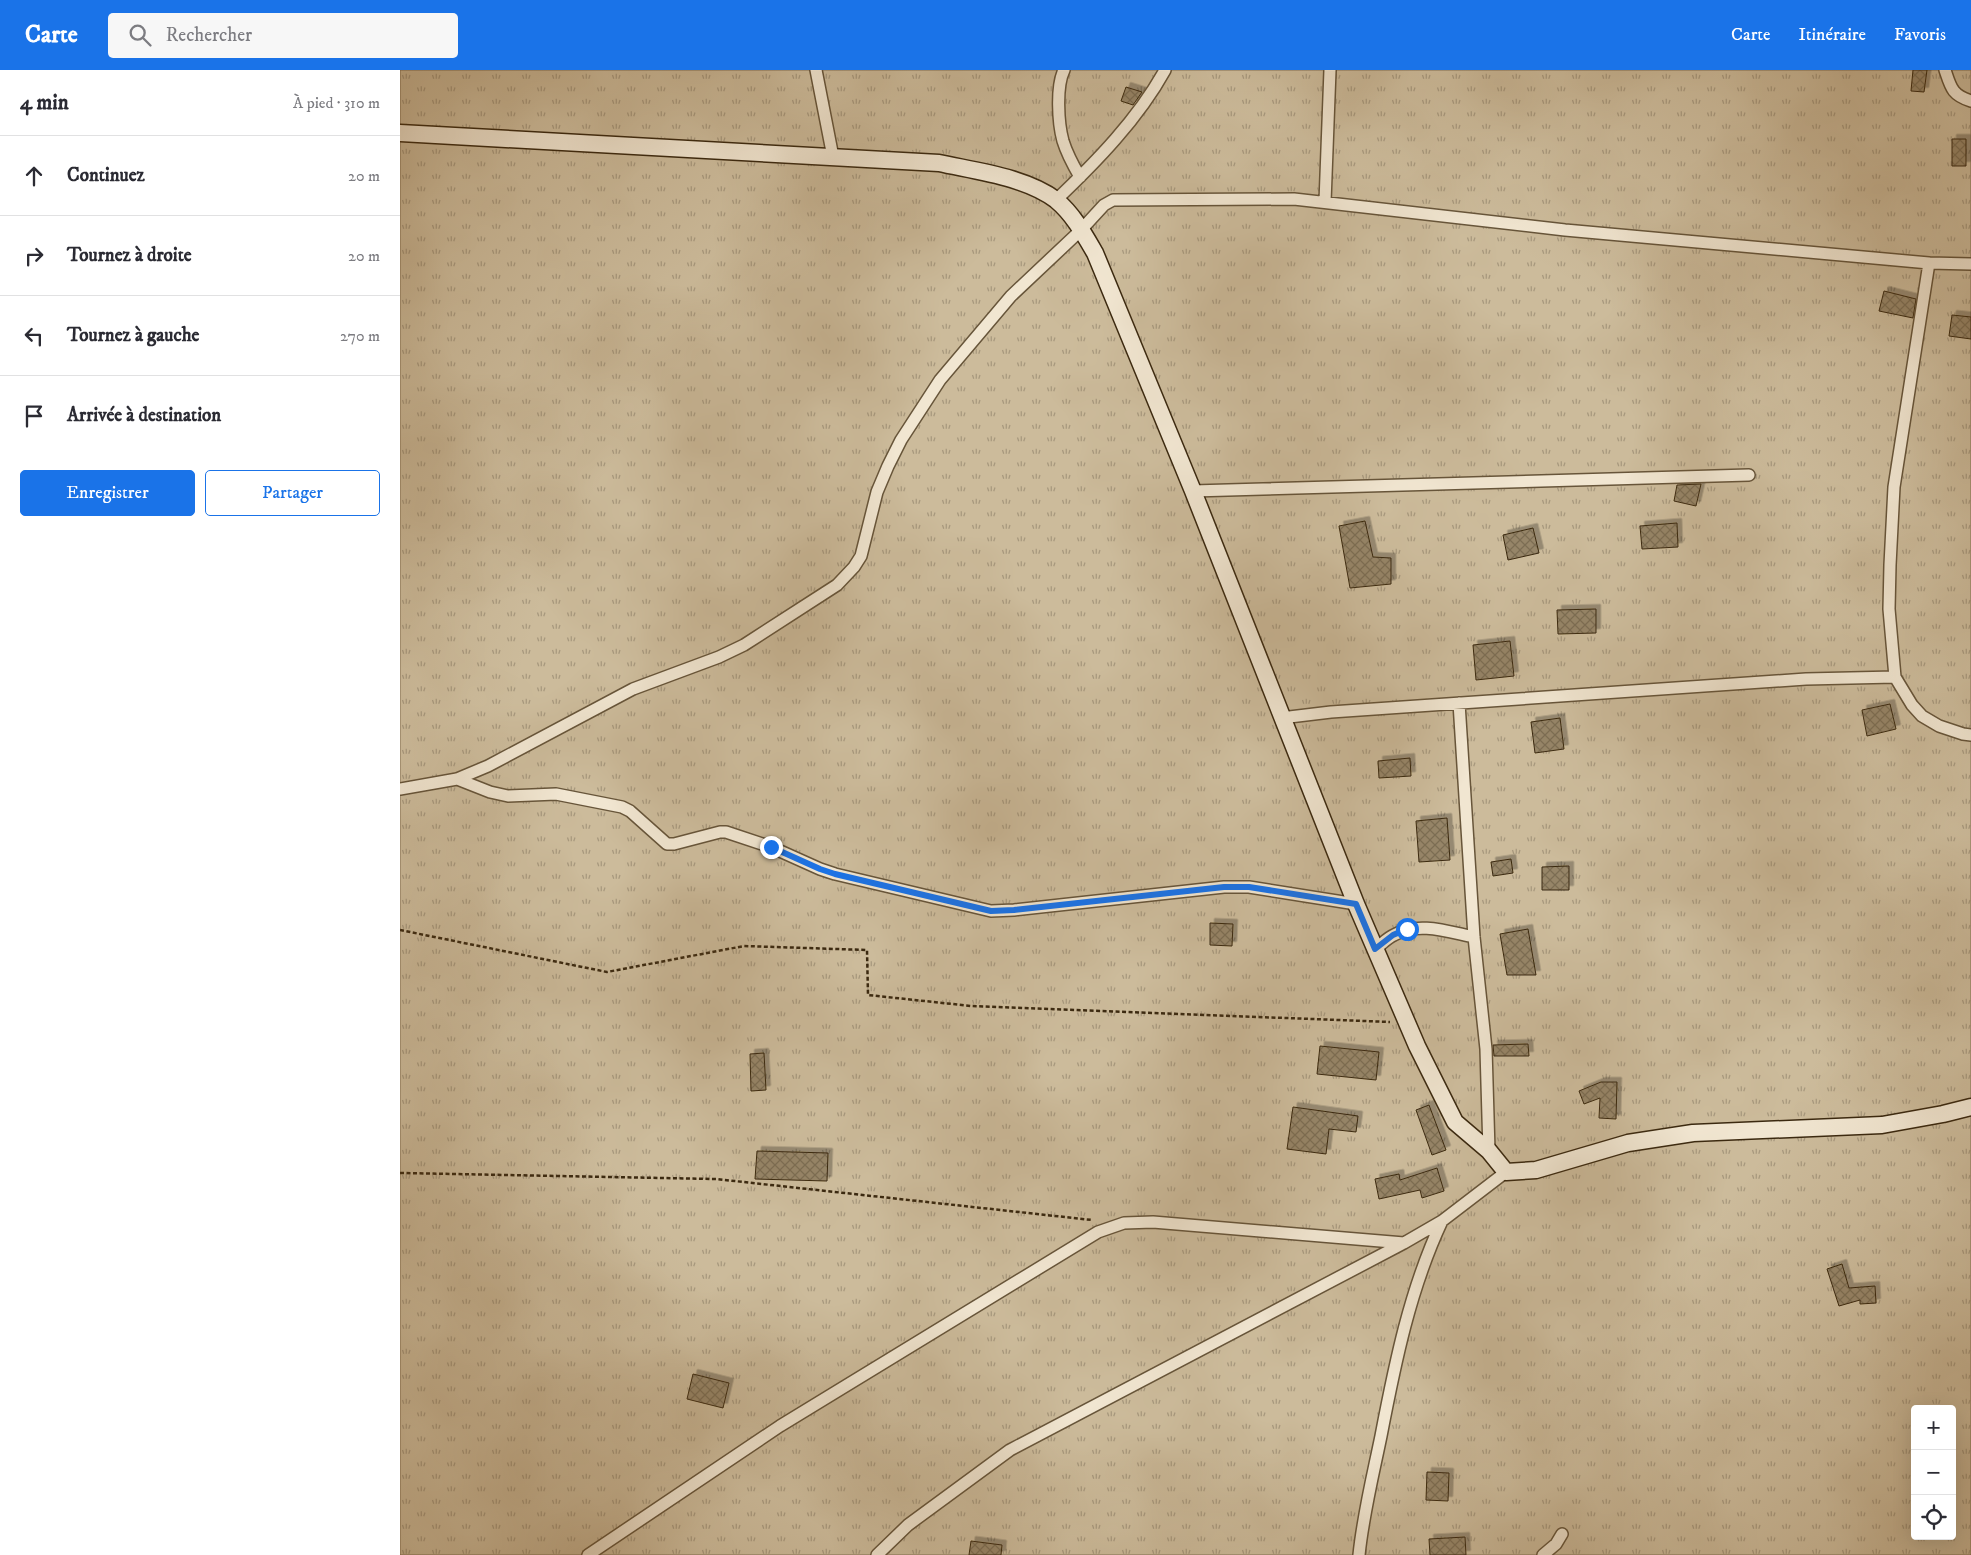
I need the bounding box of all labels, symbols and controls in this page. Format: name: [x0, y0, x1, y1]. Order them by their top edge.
search box: [108, 13, 458, 58]
text: Carte: [25, 20, 78, 50]
icon: search: [126, 21, 154, 49]
text: Rechercher: [166, 24, 252, 47]
text: Carte: [1731, 24, 1771, 46]
text: Itinéraire: [1799, 24, 1866, 46]
text: Favoris: [1894, 24, 1946, 46]
text: 4 min: [20, 90, 69, 116]
text: À pied · 310 m: [293, 93, 380, 113]
icon: ahead: [20, 162, 48, 190]
text: Continuez: [67, 164, 145, 187]
text: 20 m: [348, 166, 380, 186]
icon: right: [20, 242, 48, 270]
text: Tournez à droite: [67, 244, 192, 267]
text: 20 m: [348, 246, 380, 266]
icon: left: [20, 322, 48, 350]
text: Tournez à gauche: [67, 324, 199, 347]
text: 270 m: [340, 326, 380, 346]
icon: arrive: [20, 402, 48, 430]
text: Arrivée à destination: [67, 404, 221, 427]
button: Enregistrer: [20, 470, 195, 516]
button: Partager: [205, 470, 380, 516]
route end: [760, 836, 783, 859]
route start: [1396, 918, 1419, 941]
map controls: [1911, 1405, 1956, 1540]
button: +: [1911, 1405, 1956, 1450]
button: −: [1911, 1450, 1956, 1495]
button: locate: [1911, 1495, 1956, 1540]

